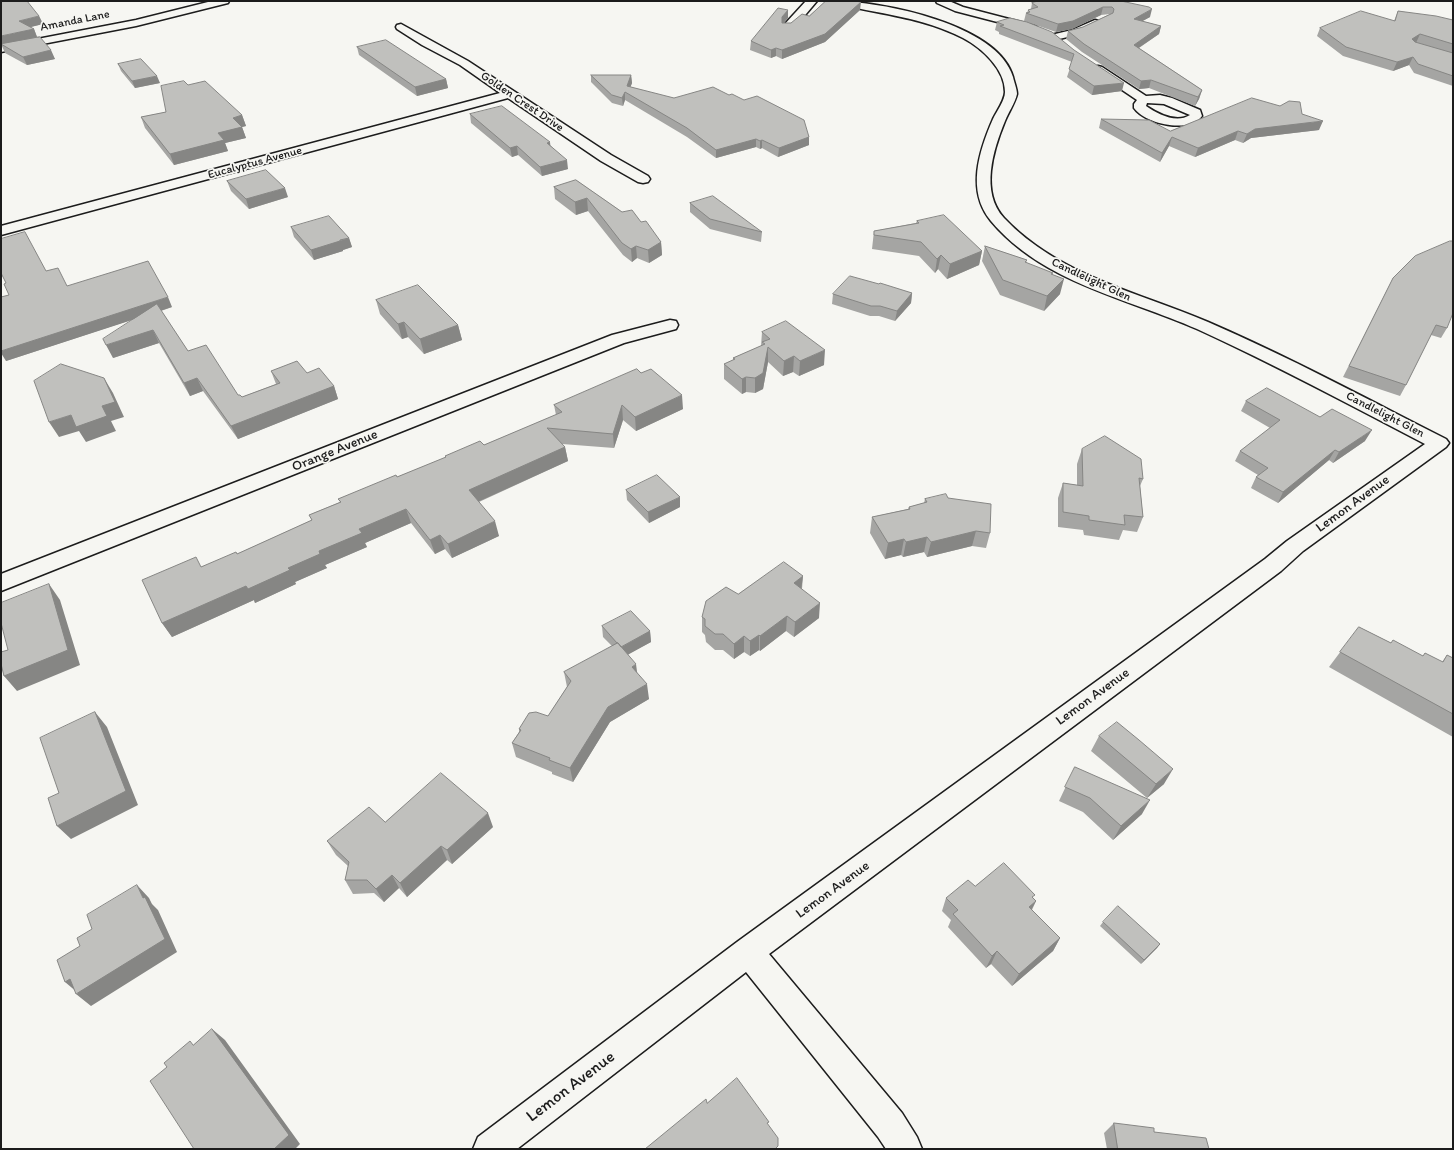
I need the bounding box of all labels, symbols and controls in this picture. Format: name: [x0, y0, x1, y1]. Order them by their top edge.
street label: Amanda Lane: [39, 7, 111, 35]
street label: Golden Crest Drive: [478, 69, 566, 135]
street label: Eucalyptus Avenue: [206, 144, 304, 182]
street label: Candlelight Glen: [1049, 255, 1133, 305]
street label: Candlelight Glen: [1343, 389, 1427, 441]
street label: Orange Avenue: [290, 426, 380, 476]
street label: Lemon Avenue: [1313, 472, 1393, 536]
street label: Lemon Avenue: [1053, 665, 1133, 729]
street label: Lemon Avenue: [793, 858, 873, 922]
street label: Lemon Avenue: [523, 1047, 619, 1127]

